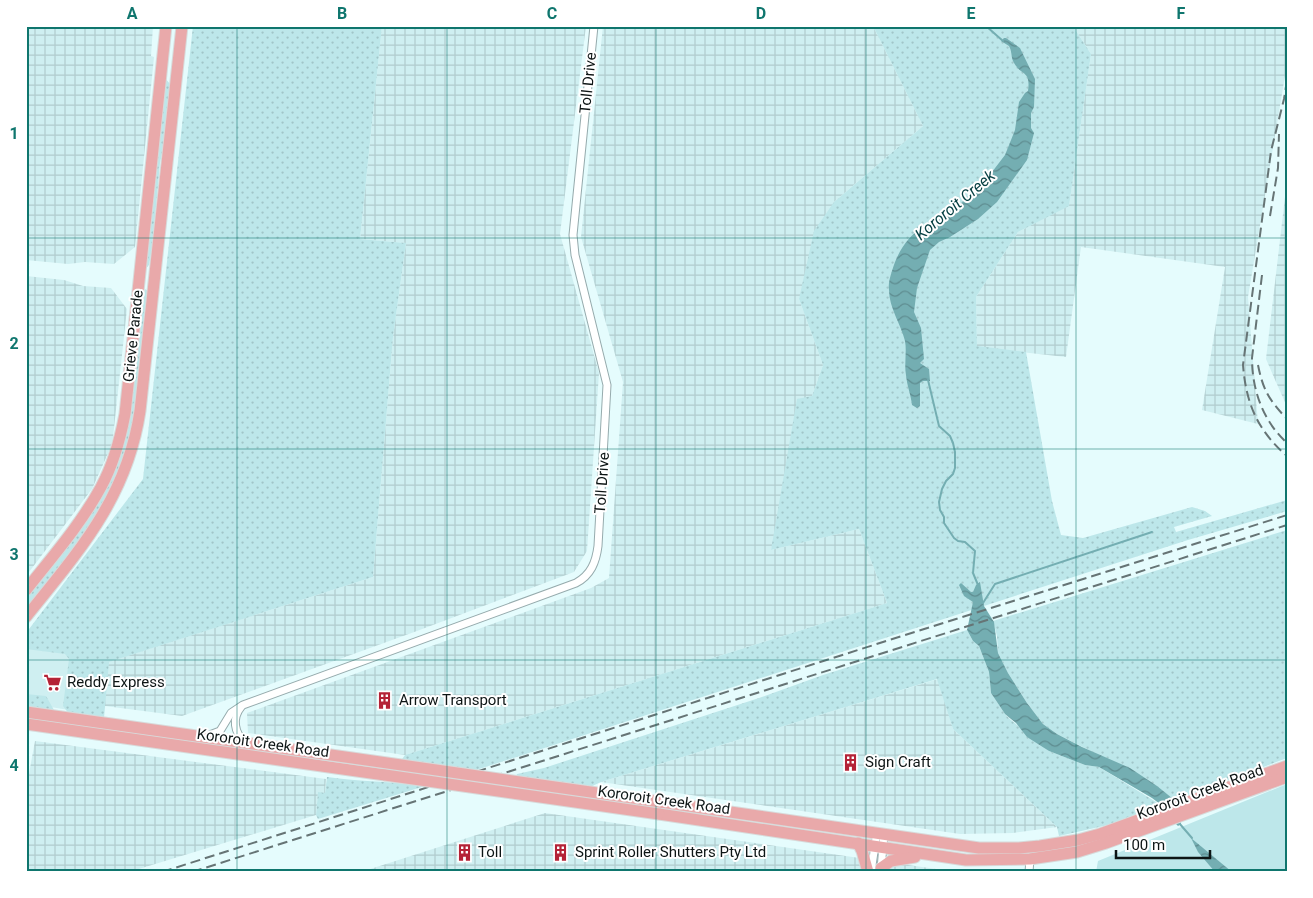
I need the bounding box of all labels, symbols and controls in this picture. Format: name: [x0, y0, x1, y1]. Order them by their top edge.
text: A: [127, 4, 138, 23]
text: B: [337, 4, 347, 23]
text: C: [547, 4, 557, 23]
text: D: [756, 4, 766, 23]
text: E: [967, 4, 976, 23]
text: F: [1177, 4, 1186, 23]
street label: Toll Drive: [576, 51, 600, 115]
text: 1: [9, 124, 19, 143]
water label: Kororoit Creek: [911, 165, 1000, 244]
street label: Grieve Parade: [119, 289, 147, 383]
text: 2: [9, 334, 19, 353]
street label: Toll Drive: [591, 452, 613, 514]
text: 3: [9, 545, 19, 564]
supermarket icon: Reddy Express: [43, 672, 63, 692]
place label: Reddy Express: [67, 673, 165, 691]
building icon: Arrow Transport: [375, 690, 395, 710]
place label: Arrow Transport: [399, 691, 507, 709]
street label: Kororoit Creek Road: [196, 725, 330, 761]
building icon: Sign Craft: [841, 752, 861, 772]
place label: Sign Craft: [865, 753, 931, 771]
text: 4: [9, 756, 19, 775]
street label: Kororoit Creek Road: [1134, 761, 1266, 823]
street label: Kororoit Creek Road: [597, 782, 731, 818]
scale bar: [1116, 828, 1209, 860]
text: 100 m: [1123, 836, 1165, 854]
building icon: Toll: [454, 842, 474, 862]
building icon: Sprint Roller Shutters Pty Ltd: [551, 842, 571, 862]
place label: Toll: [478, 843, 502, 861]
place label: Sprint Roller Shutters Pty Ltd: [575, 843, 766, 861]

